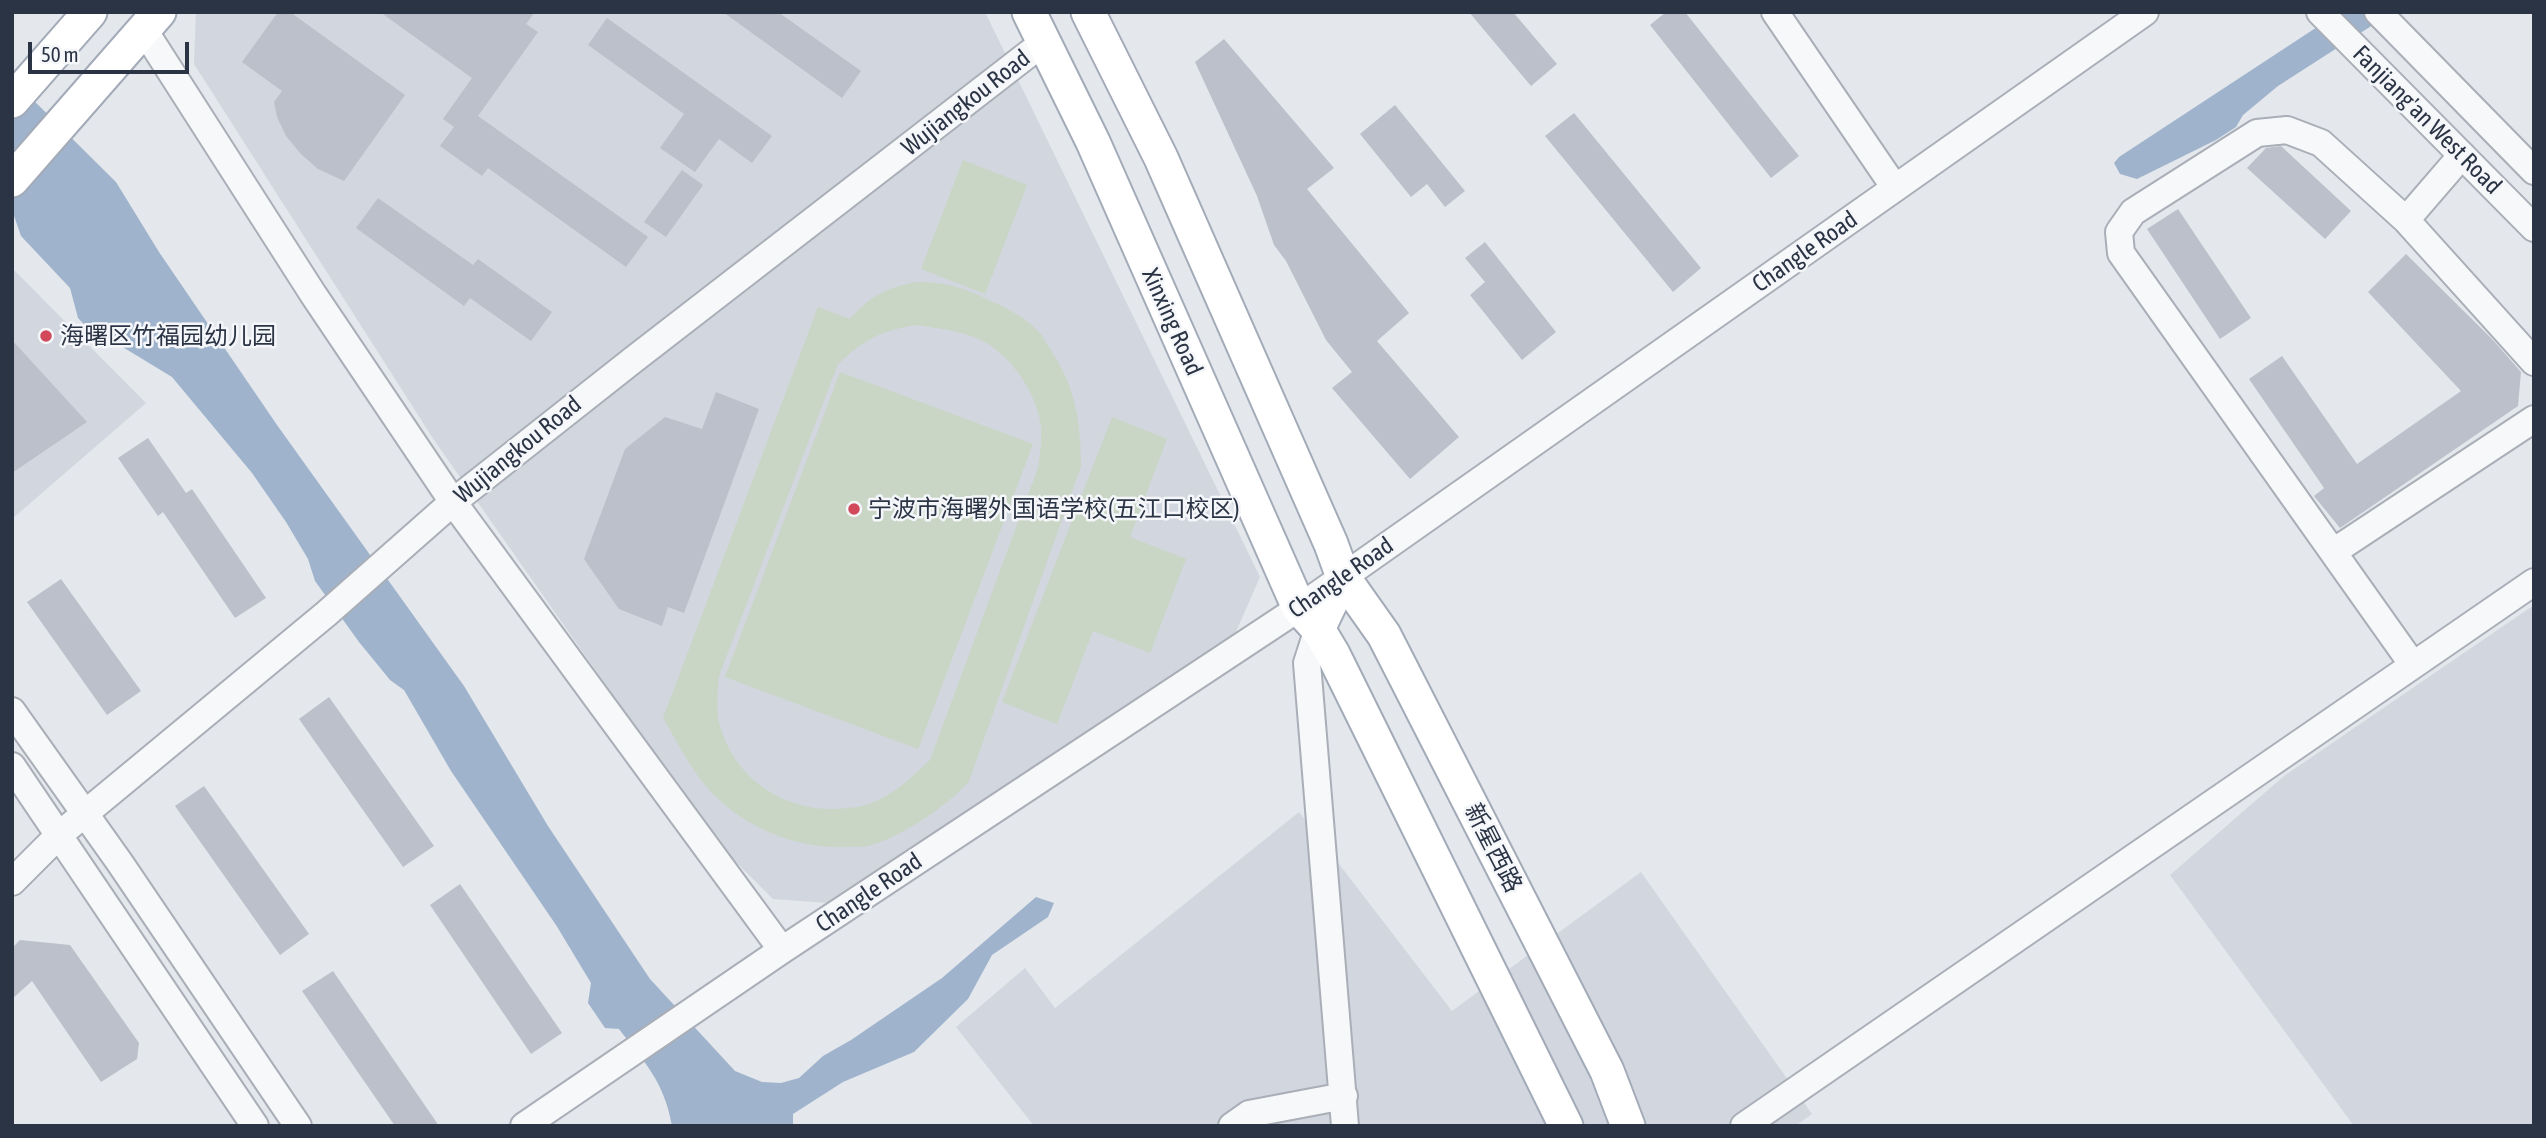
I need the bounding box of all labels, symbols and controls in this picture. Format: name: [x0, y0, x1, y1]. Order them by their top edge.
scale bar: [32, 28, 192, 72]
street label: Fanjiang'an West Road: [2347, 40, 2507, 200]
text: 50 m: [41, 42, 79, 66]
street label: Wujiangkou Road: [896, 44, 1036, 162]
street label: Changle Road: [1747, 205, 1863, 299]
street label: Xinxing Road: [1136, 264, 1208, 380]
place label: 海曙区竹福园幼儿园: [60, 322, 276, 350]
marker: 海曙区竹福园幼儿园: [38, 328, 54, 344]
street label: Wujiangkou Road: [449, 390, 587, 510]
place label: 宁波市海曙外国语学校(五江口校区): [868, 495, 1240, 523]
marker: 宁波市海曙外国语学校(五江口校区): [846, 501, 862, 517]
street label: Changle Road: [1283, 531, 1399, 625]
street label: 新星西路: [1458, 799, 1528, 897]
street label: Changle Road: [811, 847, 927, 939]

